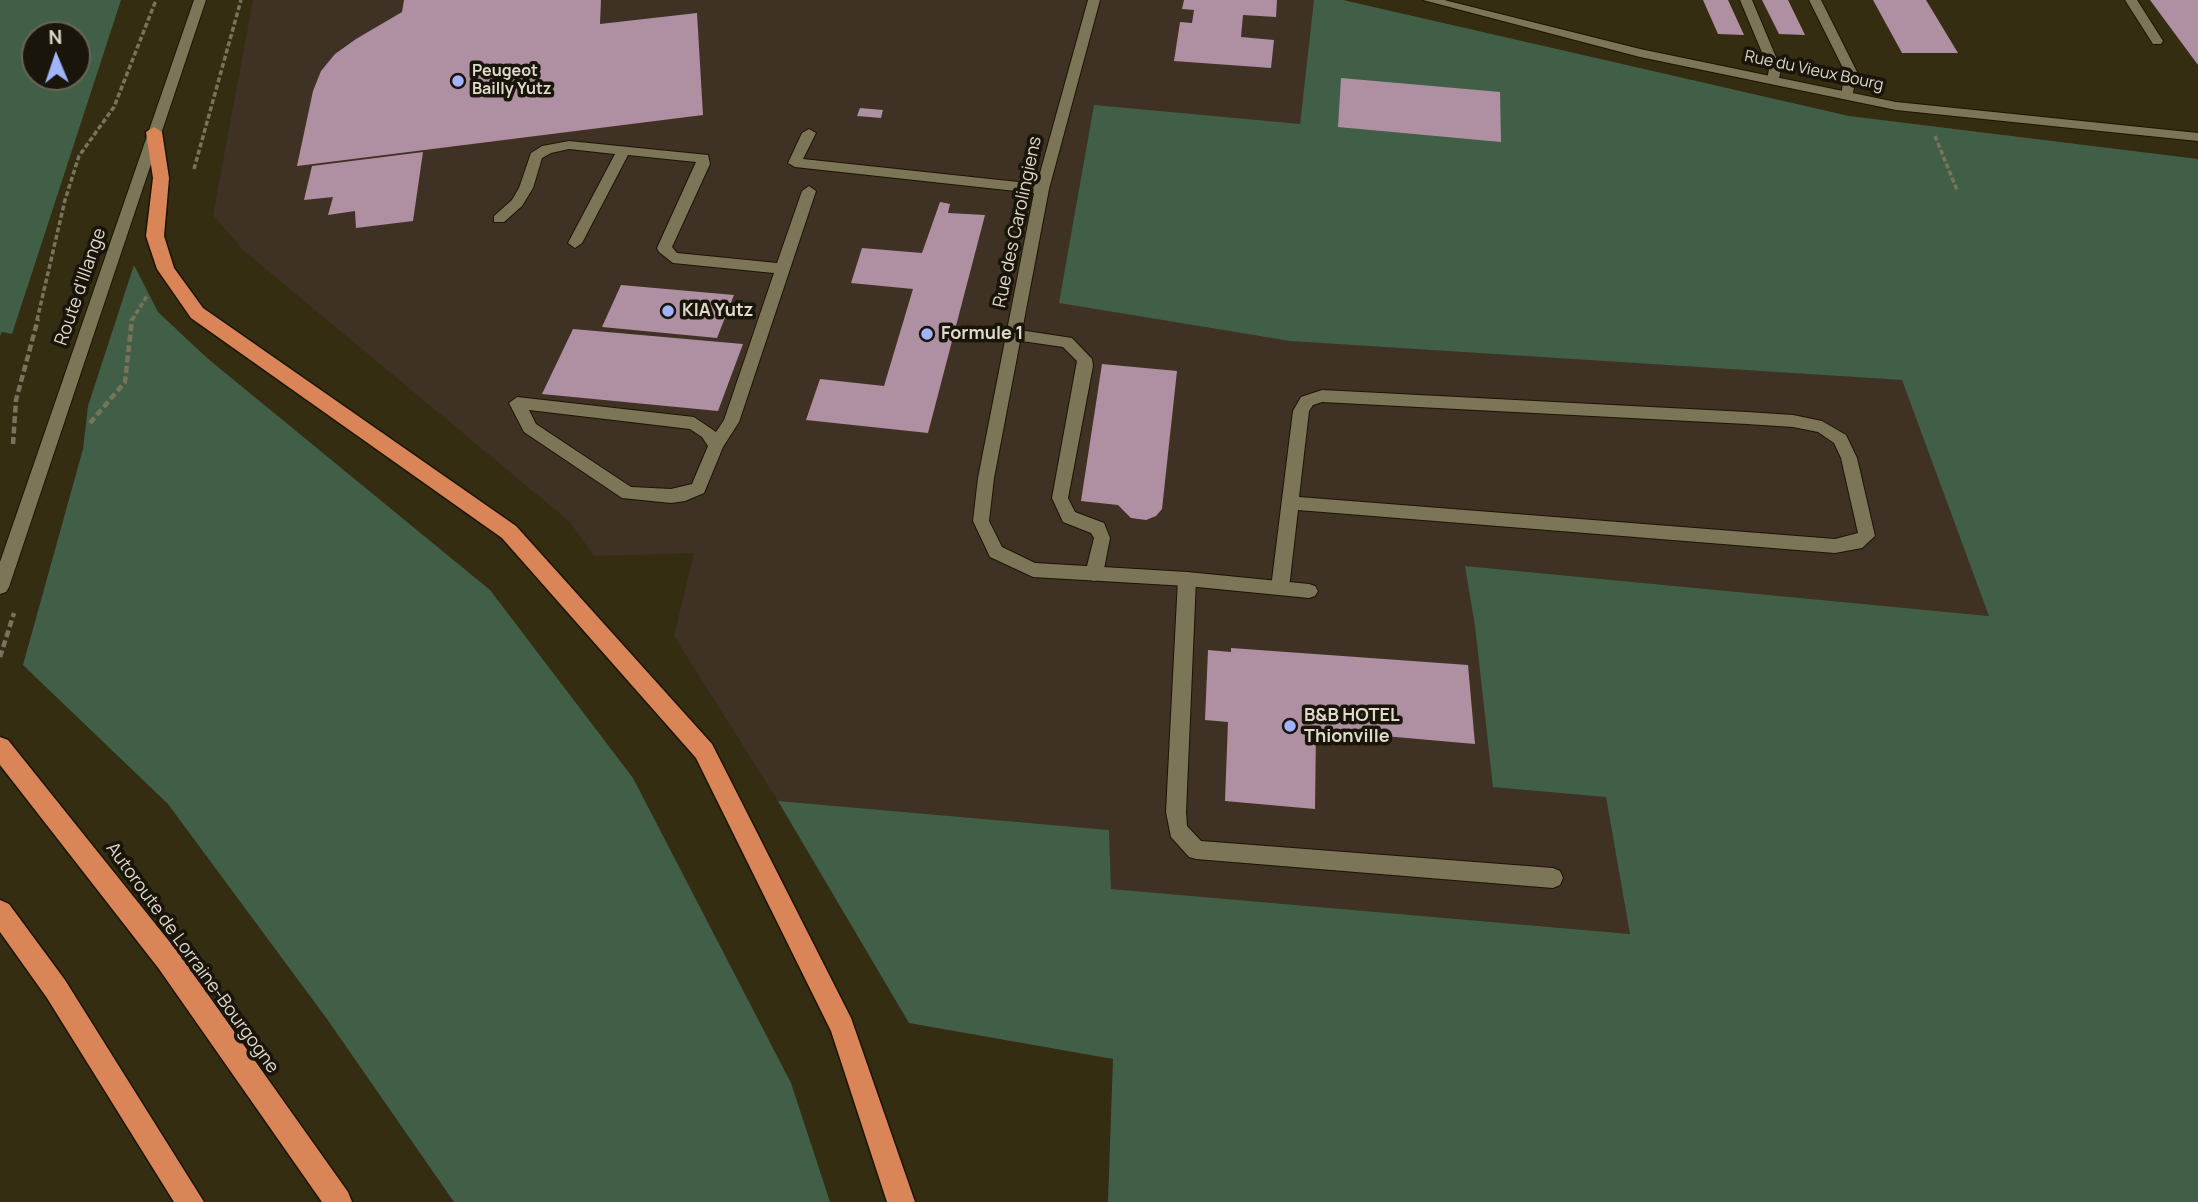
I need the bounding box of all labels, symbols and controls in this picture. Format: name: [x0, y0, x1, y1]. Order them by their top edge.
north arrow: [21, 21, 91, 91]
text: N: [48, 24, 63, 50]
street label: Rue du Vieux Bourg: [1743, 47, 1885, 95]
place label: Peugeot Bailly Yutz: [472, 62, 552, 100]
marker: Peugeot Bailly Yutz: [450, 73, 466, 89]
street label: Rue des Carolingiens: [989, 134, 1047, 310]
street label: Route d'Illange: [51, 226, 111, 348]
place label: KIA Yutz: [682, 300, 753, 322]
marker: KIA Yutz: [660, 303, 676, 319]
place label: Formule 1: [941, 323, 1023, 345]
marker: Formule 1: [919, 326, 935, 342]
place label: B&B HOTEL Thionville: [1304, 705, 1400, 748]
marker: B&B HOTEL Thionville: [1282, 718, 1298, 734]
street label: Autoroute de Lorraine-Bourgogne: [101, 838, 283, 1078]

